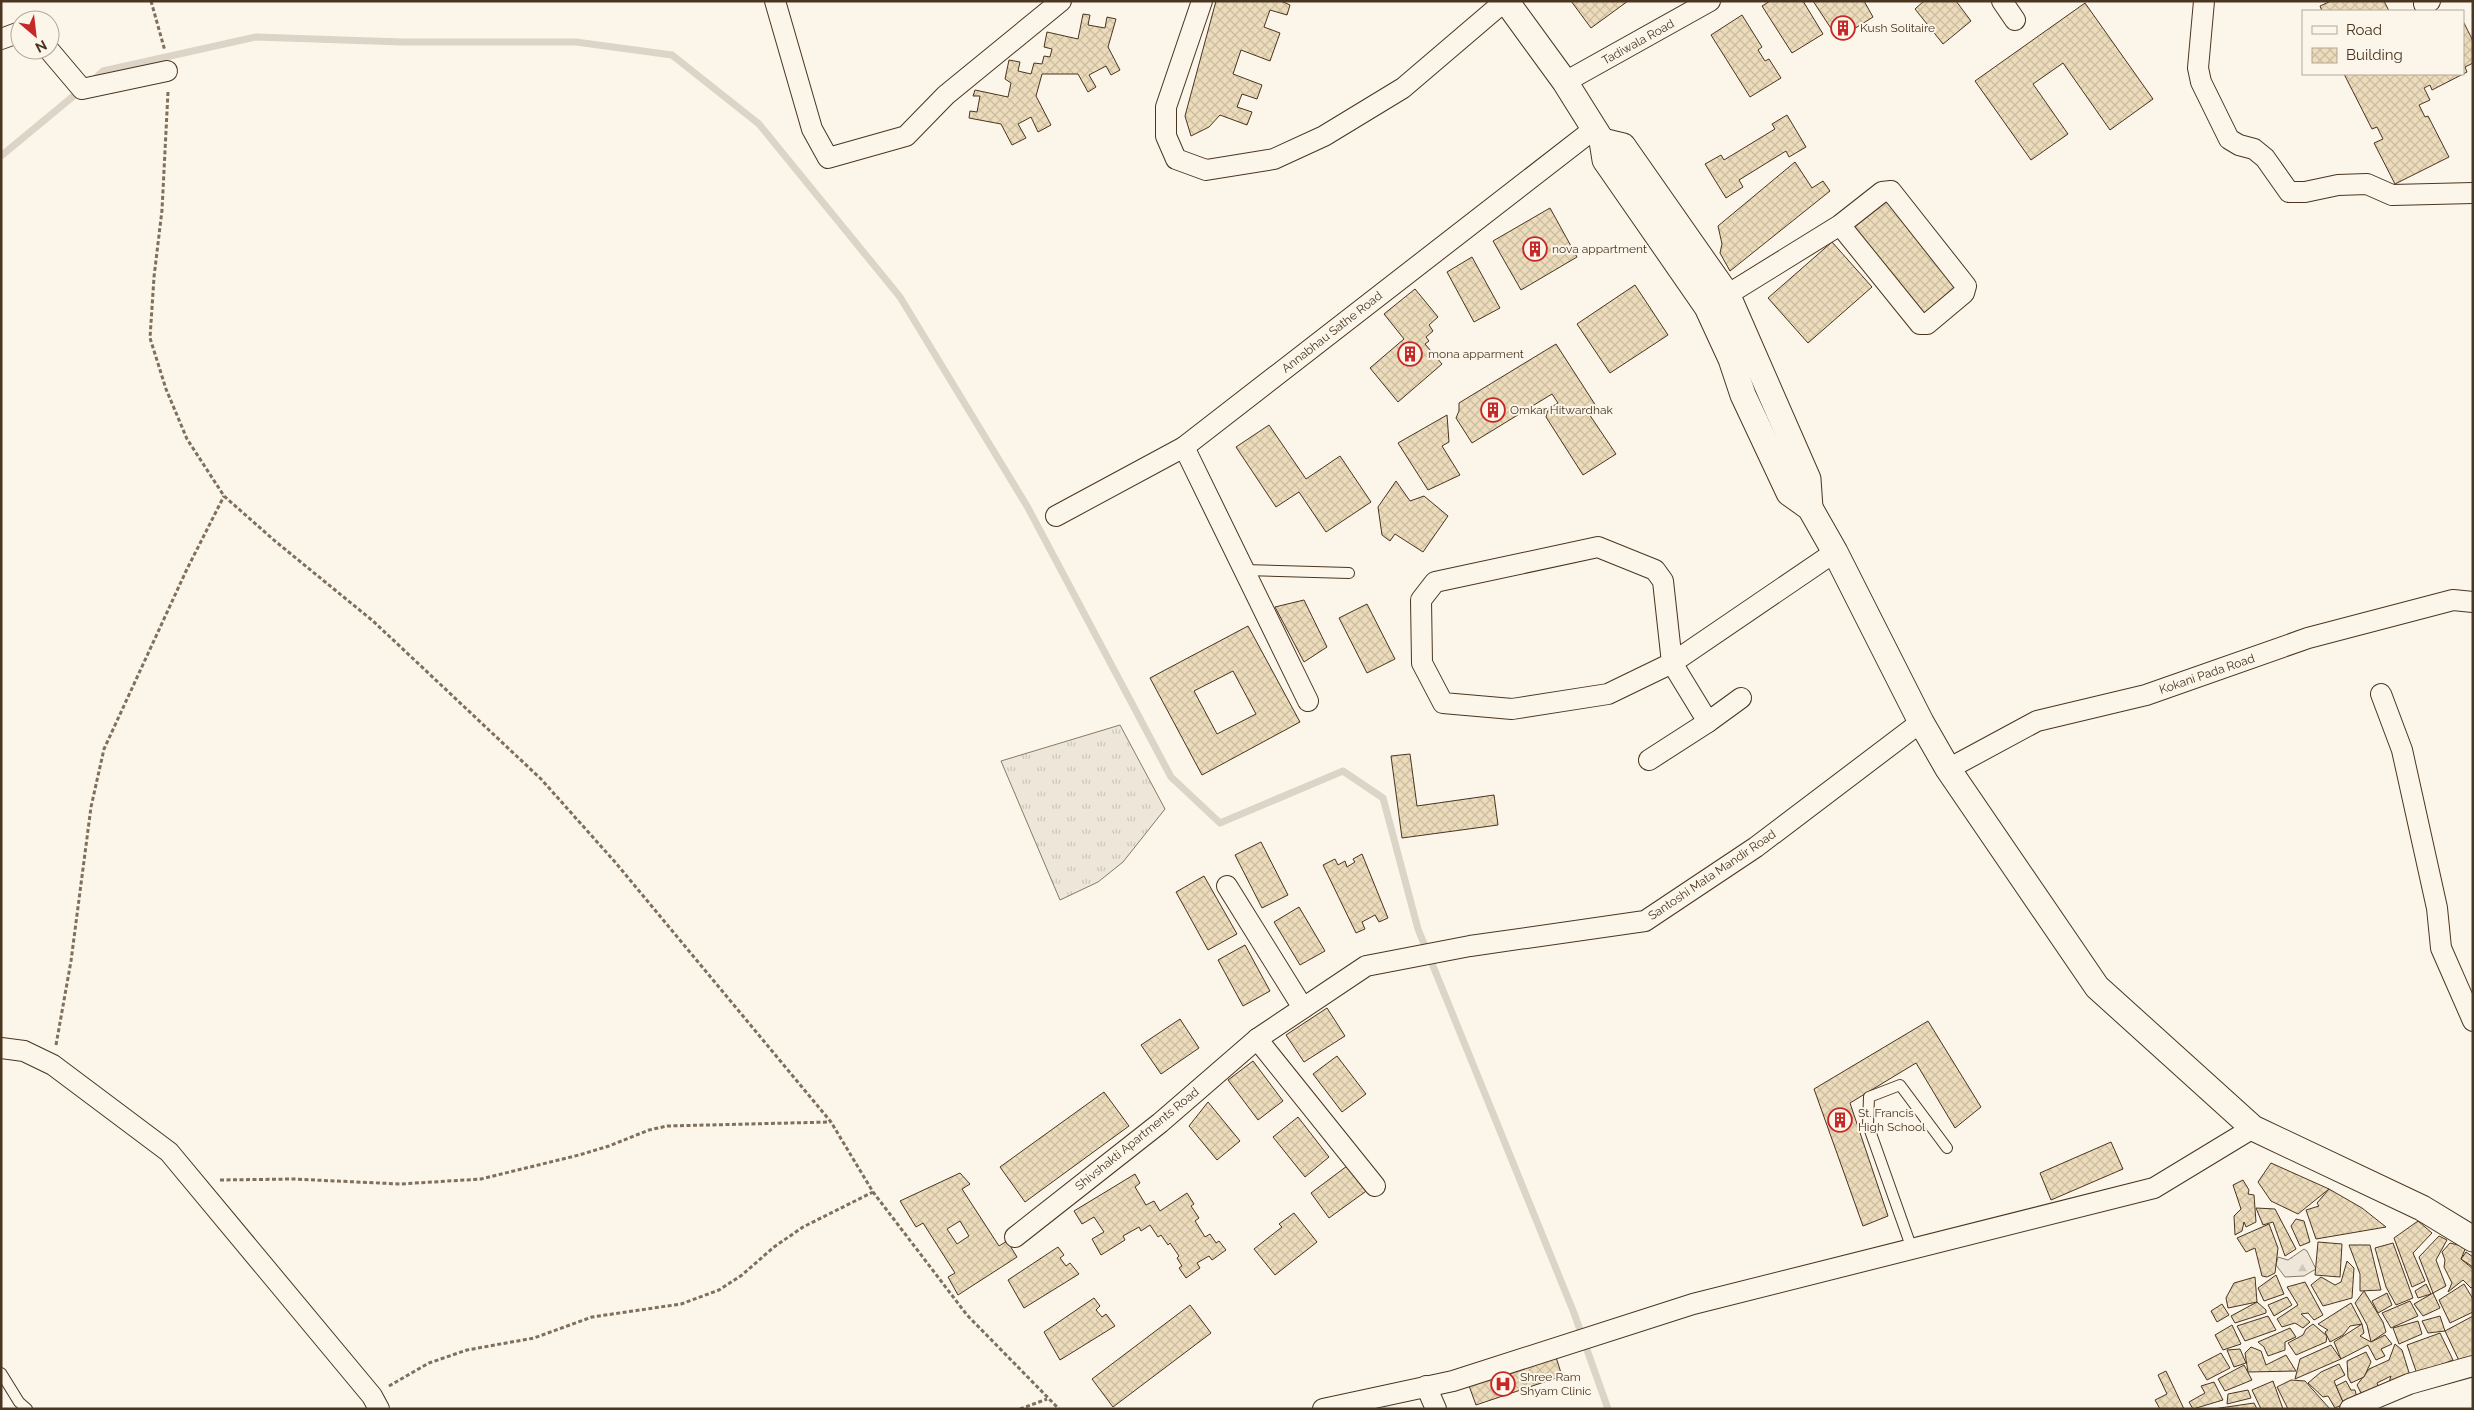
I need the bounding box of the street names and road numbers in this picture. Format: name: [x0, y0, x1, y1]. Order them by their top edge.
street label: Tadiwala Road: [1599, 16, 1677, 68]
street label: Annabhau Sathe Road: [1279, 288, 1385, 376]
street label: Kokani Pada Road: [2158, 651, 2256, 697]
street label: Santoshi Mata Mandir Road: [1646, 827, 1778, 923]
street label: Shivshakti Apartments Road: [1072, 1085, 1202, 1193]

